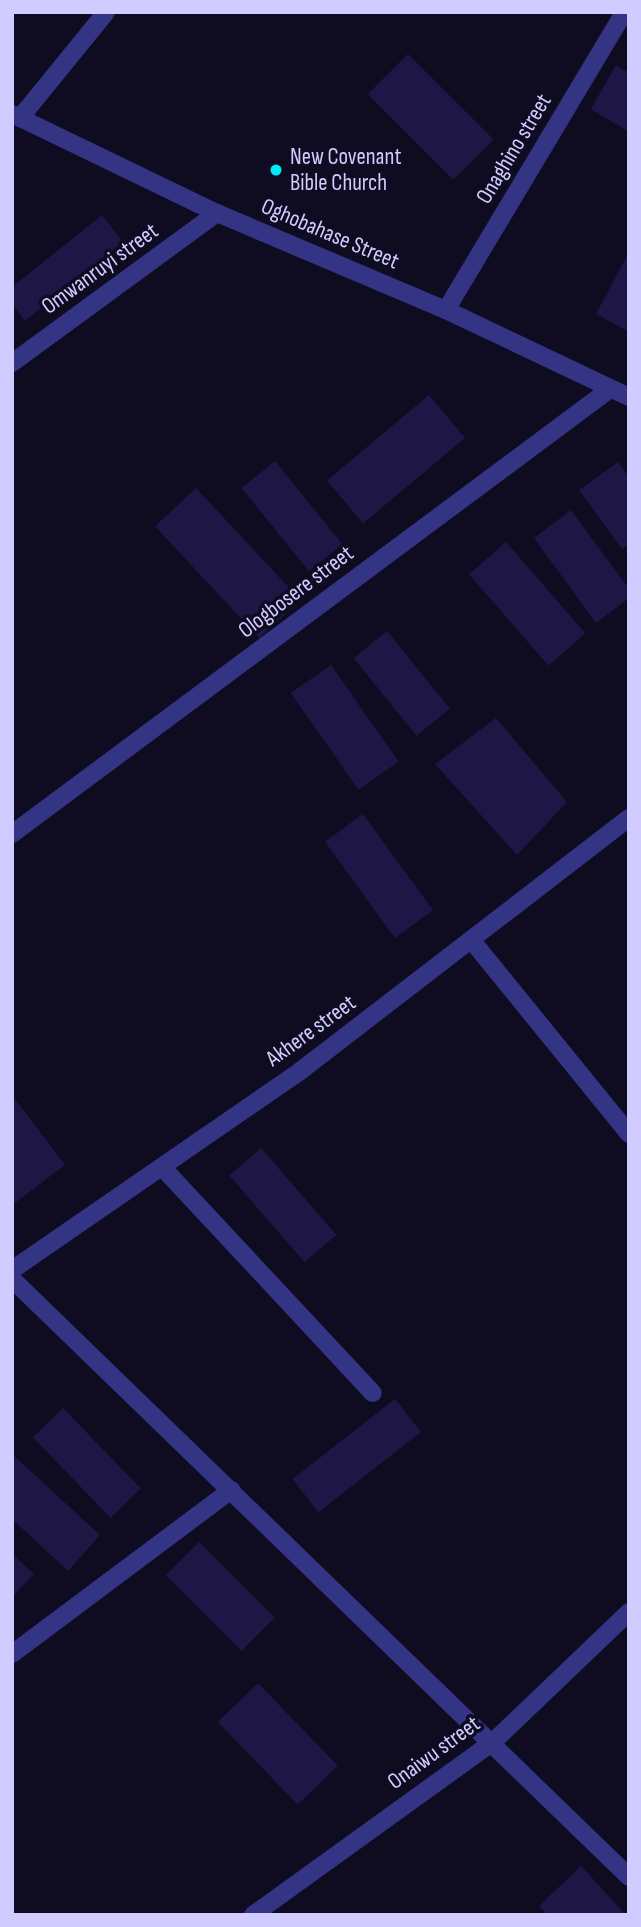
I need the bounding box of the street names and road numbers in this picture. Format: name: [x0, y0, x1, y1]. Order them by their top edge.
street label: Onaghino street: [470, 89, 558, 209]
street label: Oghobahase Street: [257, 193, 403, 275]
street label: Omwanruyi street: [36, 217, 164, 321]
street label: Ologbosere street: [233, 540, 359, 644]
street label: Akhere street: [261, 989, 361, 1073]
street label: Onaiwu street: [382, 1710, 486, 1796]

